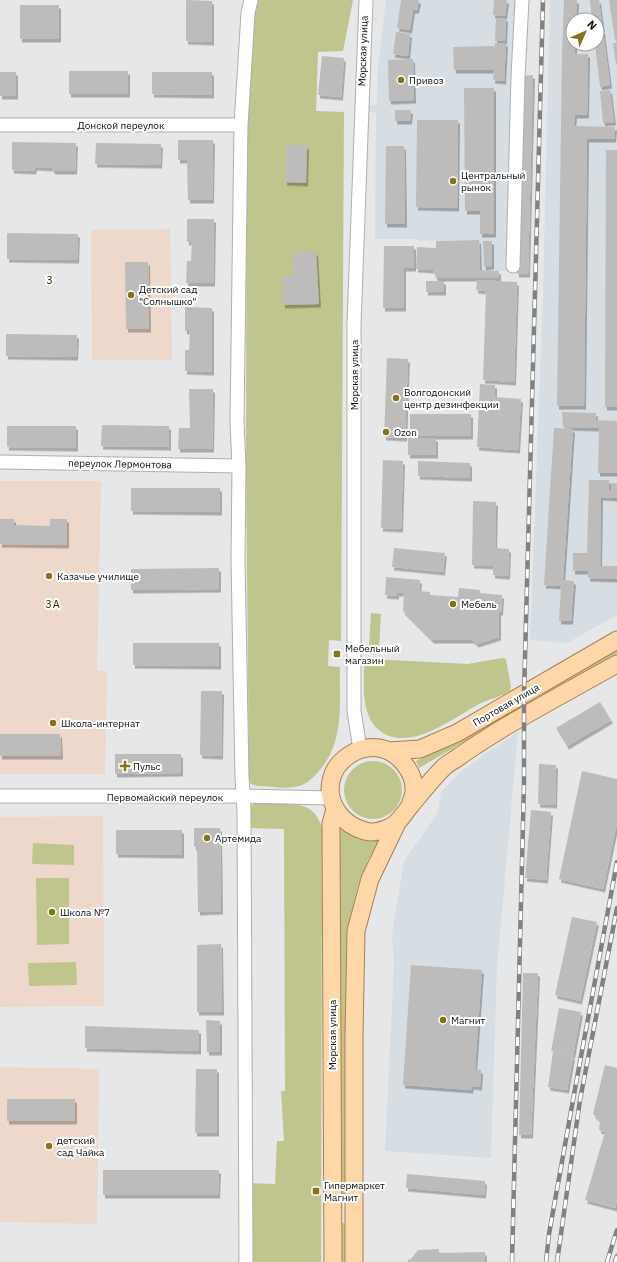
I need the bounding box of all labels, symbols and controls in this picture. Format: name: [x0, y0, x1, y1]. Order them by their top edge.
north arrow: [565, 12, 605, 52]
street label: Морская улица: [355, 15, 371, 87]
text: N: [584, 17, 600, 33]
place label: Привоз: [409, 74, 444, 87]
marker: Привоз: [396, 75, 406, 85]
street label: Донской переулок: [78, 119, 165, 132]
place label: Центральный рынок: [461, 169, 526, 194]
marker: Центральный рынок: [448, 176, 458, 186]
district label: 3: [46, 273, 54, 287]
place label: Детский сад "Солнышко": [139, 283, 197, 308]
marker: Детский сад "Солнышко": [126, 290, 136, 300]
street label: Морская улица: [348, 339, 361, 410]
place label: Волгодонский центр дезинфекции: [404, 386, 499, 411]
marker: Волгодонский центр дезинфекции: [391, 393, 401, 403]
place label: Ozon: [394, 426, 417, 439]
marker: Ozon: [381, 427, 391, 437]
street label: переулок Лермонтова: [68, 457, 173, 471]
place label: Казачье училище: [57, 570, 140, 583]
marker: Казачье училище: [44, 571, 54, 581]
district label: 3А: [45, 597, 61, 611]
place label: Мебель: [461, 598, 497, 611]
marker: Мебель: [448, 599, 458, 609]
place label: Мебельный магазин: [345, 642, 400, 667]
marker: Мебельный магазин: [332, 649, 342, 659]
street label: Портовая улица: [470, 680, 542, 729]
place label: Школа-интернат: [61, 717, 140, 730]
marker: Школа-интернат: [48, 718, 58, 728]
place label: Пульс: [133, 760, 161, 773]
marker: Пульс: [120, 761, 130, 771]
street label: Первомайский переулок: [107, 791, 224, 804]
place label: Артемида: [215, 832, 262, 845]
marker: Артемида: [202, 833, 212, 843]
place label: Школа №7: [60, 906, 110, 919]
marker: Школа №7: [47, 907, 57, 917]
street label: Морская улица: [326, 999, 339, 1070]
place label: Магнит: [451, 1014, 486, 1027]
marker: Магнит: [438, 1015, 448, 1025]
place label: детский сад Чайка: [57, 1134, 105, 1159]
marker: детский сад Чайка: [44, 1141, 54, 1151]
place label: Гипермаркет Магнит: [324, 1179, 385, 1204]
marker: Гипермаркет Магнит: [311, 1186, 321, 1196]

